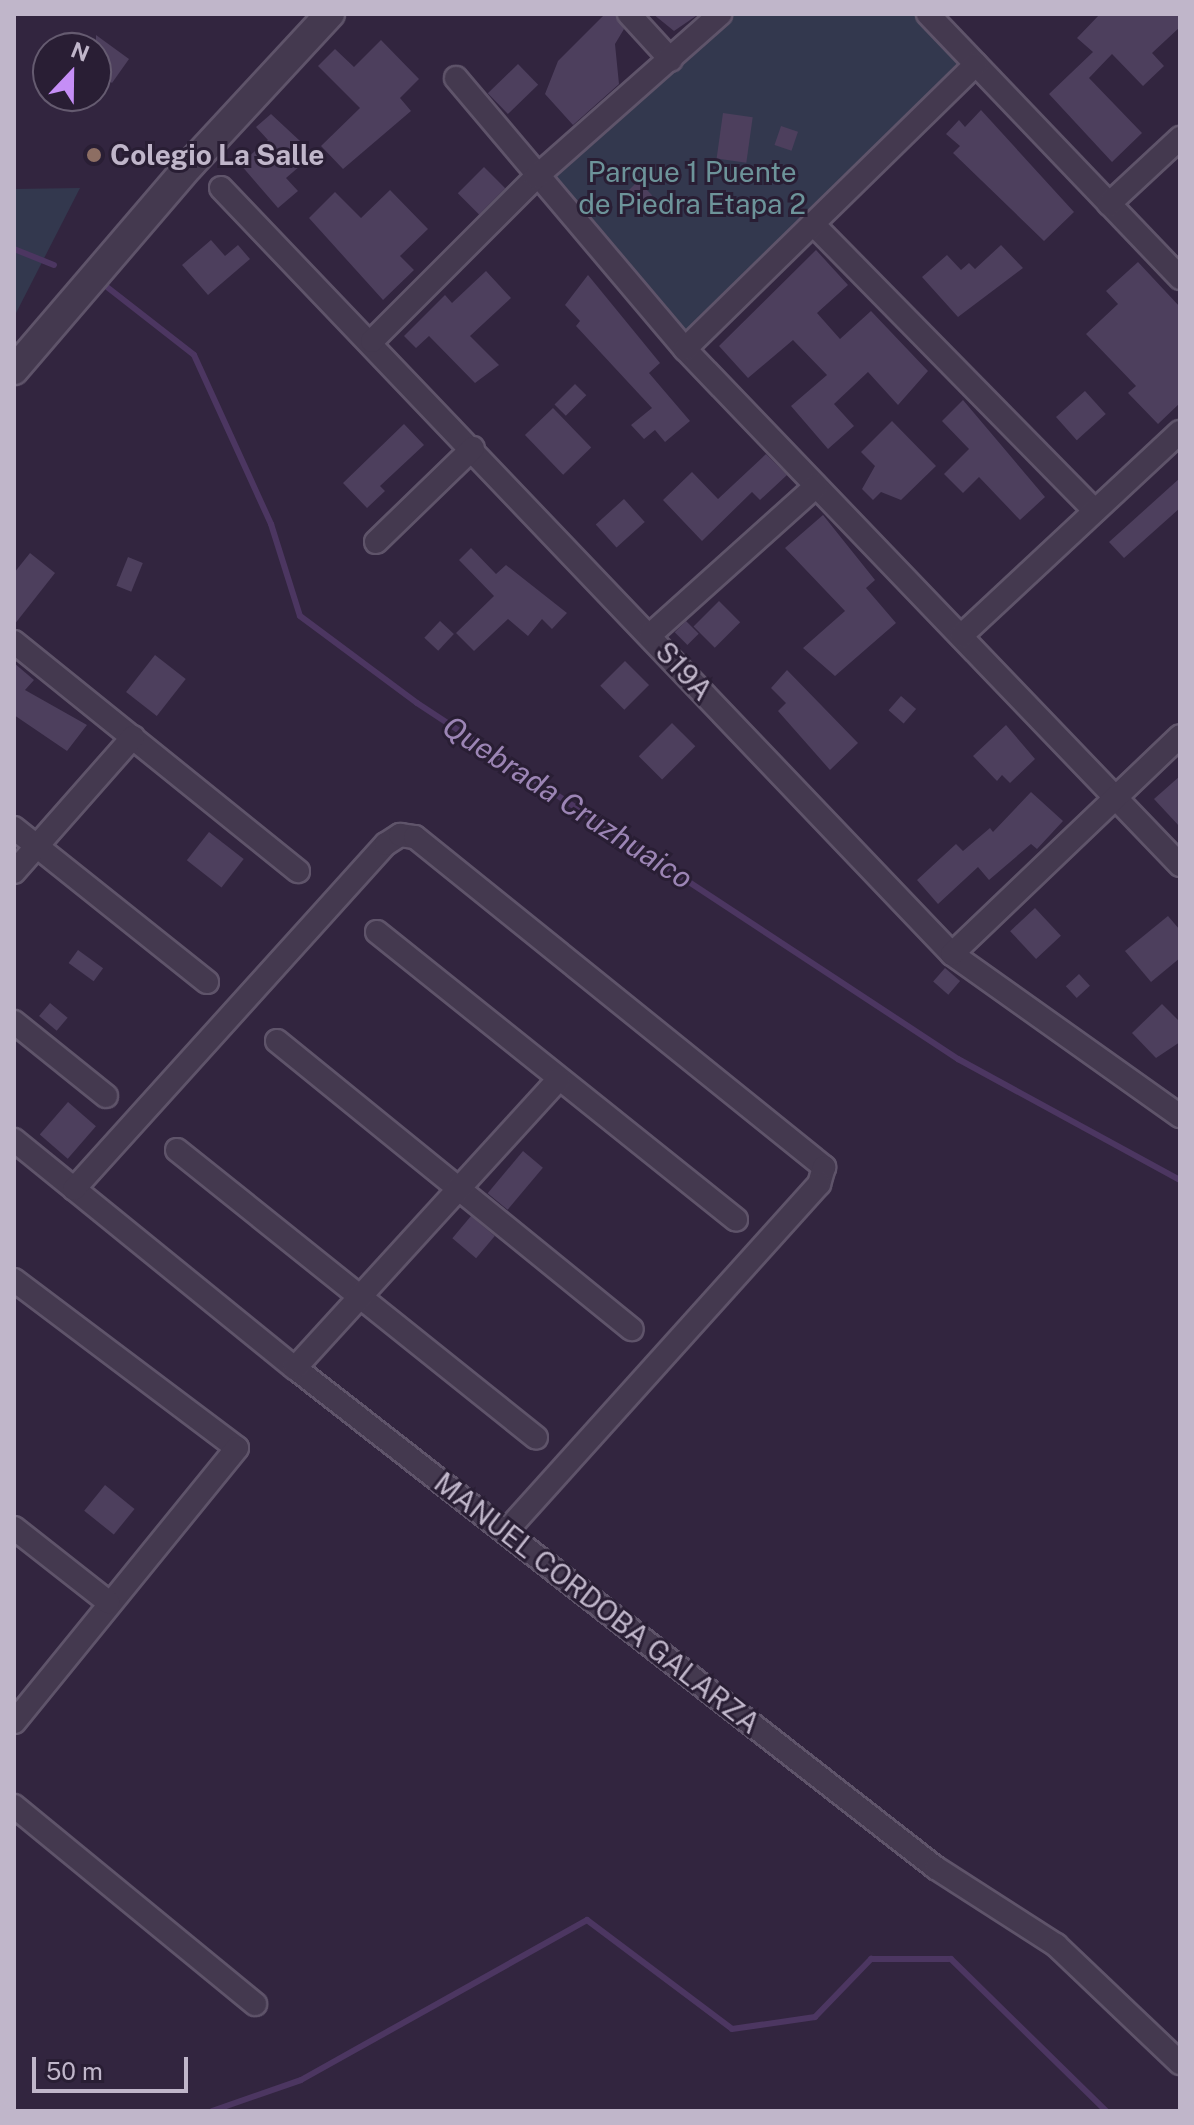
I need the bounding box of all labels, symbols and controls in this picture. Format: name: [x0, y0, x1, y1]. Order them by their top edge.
north arrow: [32, 32, 112, 112]
text: N: [67, 36, 93, 67]
place label: Colegio La Salle: [110, 138, 325, 172]
marker: Colegio La Salle: [85, 146, 103, 164]
park label: Parque 1 Puente de Piedra Etapa 2: [578, 155, 806, 221]
street label: S19A: [649, 635, 719, 707]
water label: Quebrada Cruzhuaico: [436, 708, 700, 896]
street label: MANUEL CORDOBA GALARZA: [428, 1466, 766, 1740]
scale bar: [36, 2041, 192, 2091]
text: 50 m: [46, 2057, 103, 2085]

